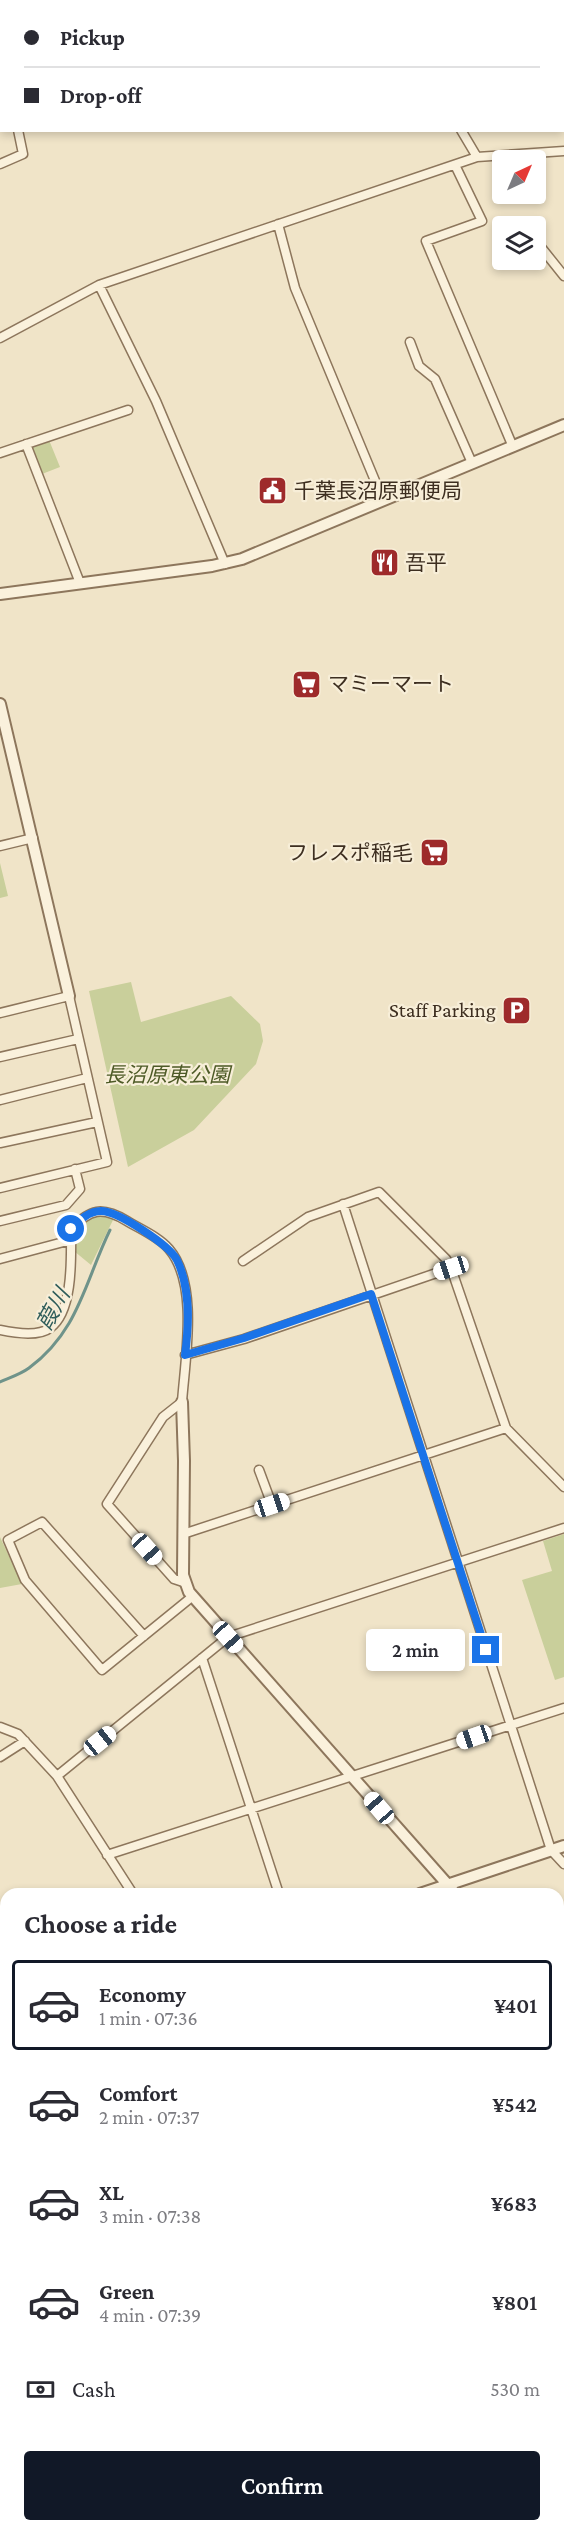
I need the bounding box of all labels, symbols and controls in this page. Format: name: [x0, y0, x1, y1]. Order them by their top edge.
text: Pickup: [60, 25, 125, 50]
text: Drop-off: [60, 83, 142, 108]
north arrow: [492, 150, 546, 204]
map controls: [492, 150, 546, 270]
button: layers: [492, 216, 546, 270]
public building icon: 千葉長沼原郵便局: [257, 475, 289, 507]
place label: 千葉長沼原郵便局: [294, 479, 462, 503]
restaurant icon: 吾平: [368, 547, 400, 579]
place label: 吾平: [405, 551, 447, 575]
supermarket icon: マミーマート: [291, 668, 323, 700]
place label: マミーマート: [328, 672, 454, 696]
supermarket icon: フレスポ稲毛: [418, 837, 450, 869]
place label: フレスポ稲毛: [287, 841, 413, 865]
parking icon: Staff Parking: [501, 994, 533, 1026]
place label: Staff Parking: [389, 998, 496, 1022]
park label: 長沼原東公園: [104, 1063, 233, 1087]
route start: [57, 1215, 84, 1242]
car: [431, 1254, 471, 1282]
water label: 葭川: [31, 1282, 76, 1334]
car: [252, 1491, 292, 1519]
car: [128, 1530, 166, 1568]
car: [209, 1618, 247, 1656]
callout: 2 min: [366, 1629, 465, 1671]
route end: [472, 1636, 499, 1663]
text: 2 min: [392, 1639, 439, 1661]
car: [80, 1723, 120, 1759]
car: [454, 1723, 494, 1751]
car: [360, 1789, 398, 1827]
text: Choose a ride: [24, 1909, 177, 1939]
icon: car: [27, 1978, 81, 2032]
text: Economy: [99, 1982, 186, 2007]
text: ¥401: [494, 1993, 537, 2018]
text: 1 min · 07:36: [99, 2007, 198, 2029]
icon: car: [27, 2077, 81, 2131]
text: Comfort: [99, 2081, 177, 2106]
text: ¥542: [492, 2092, 537, 2117]
text: 2 min · 07:37: [99, 2106, 199, 2128]
icon: car: [27, 2176, 81, 2230]
text: XL: [99, 2180, 124, 2205]
text: ¥683: [491, 2191, 537, 2216]
text: 3 min · 07:38: [99, 2205, 201, 2227]
icon: car: [27, 2275, 81, 2329]
text: Green: [99, 2279, 155, 2304]
text: ¥801: [492, 2290, 537, 2315]
text: 4 min · 07:39: [99, 2304, 201, 2326]
icon: cash: [24, 2373, 57, 2406]
text: Cash: [72, 2377, 116, 2402]
text: 530 m: [490, 2378, 540, 2400]
button: Confirm: [24, 2451, 540, 2520]

